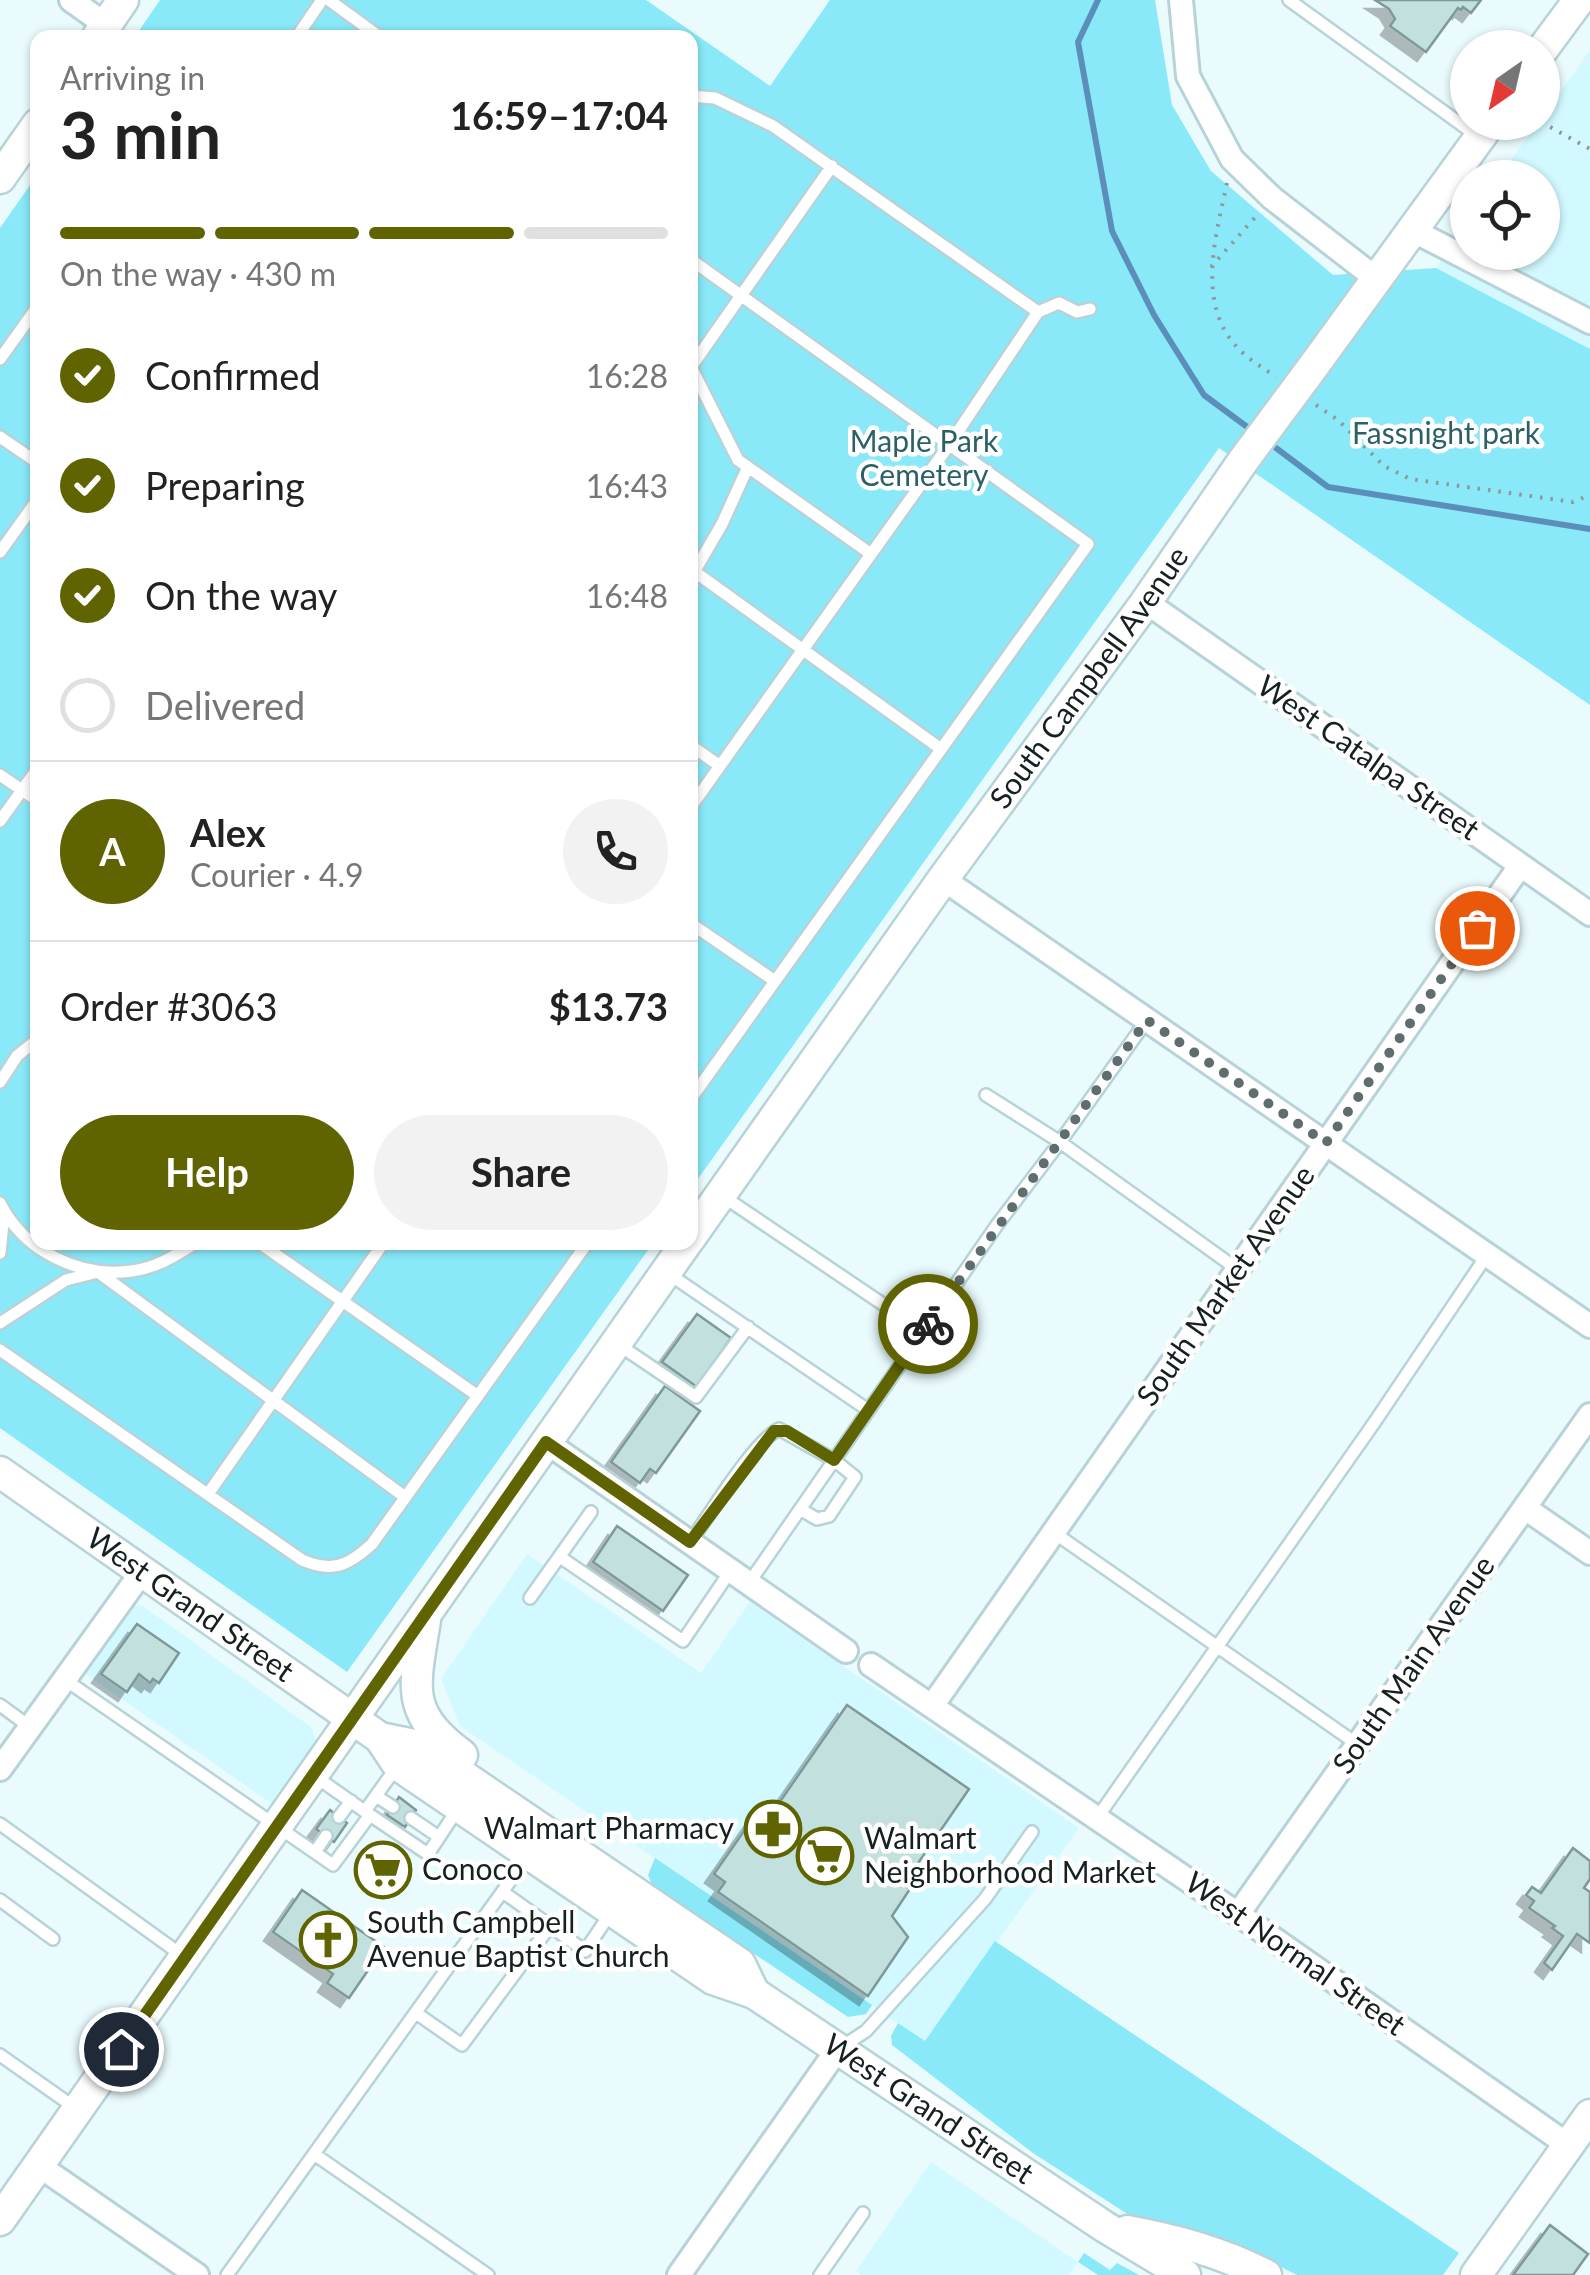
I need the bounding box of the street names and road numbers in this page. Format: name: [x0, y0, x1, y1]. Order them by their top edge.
street label: South Campbell Avenue: [981, 539, 1195, 815]
street label: West Catalpa Street: [1251, 666, 1487, 847]
street label: South Market Avenue: [1128, 1158, 1321, 1412]
street label: West Grand Street: [81, 1519, 302, 1688]
street label: South Main Avenue: [1324, 1548, 1501, 1780]
street label: West Normal Street: [1179, 1863, 1413, 2042]
street label: West Grand Street: [818, 2025, 1041, 2190]

